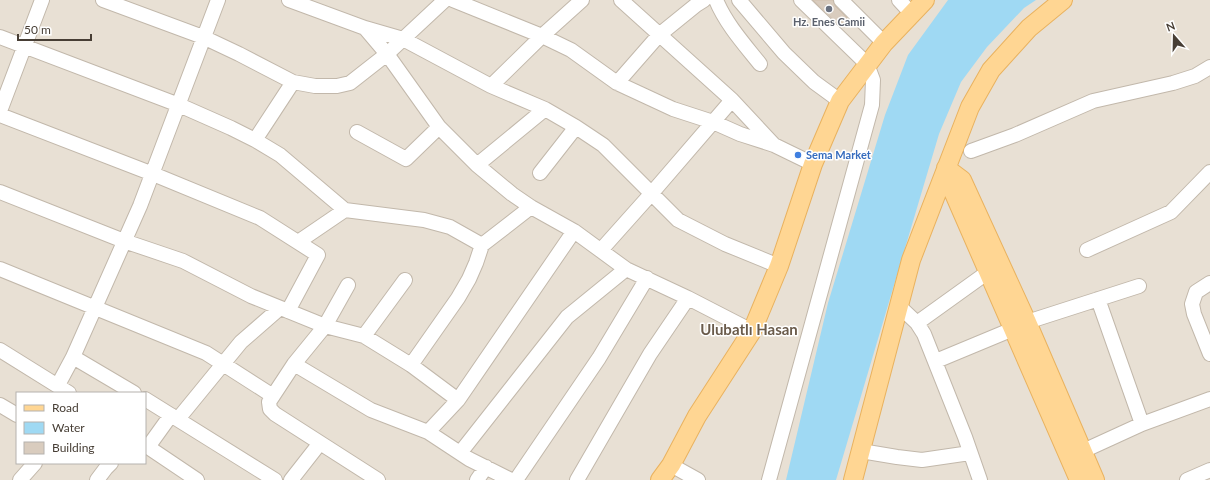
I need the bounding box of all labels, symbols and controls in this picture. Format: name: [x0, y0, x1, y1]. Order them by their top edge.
marker: Hz. Enes Camii: [824, 4, 834, 14]
place label: Hz. Enes Camii: [793, 15, 865, 28]
scale bar: [18, 16, 91, 42]
north arrow: [1154, 16, 1194, 56]
text: N: [1164, 19, 1177, 34]
text: 50 m: [24, 22, 51, 37]
place label: Sema Market: [806, 148, 872, 161]
marker: Sema Market: [793, 150, 803, 160]
district label: Ulubatlı Hasan: [700, 320, 798, 338]
legend: [16, 392, 146, 464]
text: Road: [52, 400, 79, 415]
text: Water: [52, 420, 85, 435]
text: Building: [52, 440, 95, 455]

